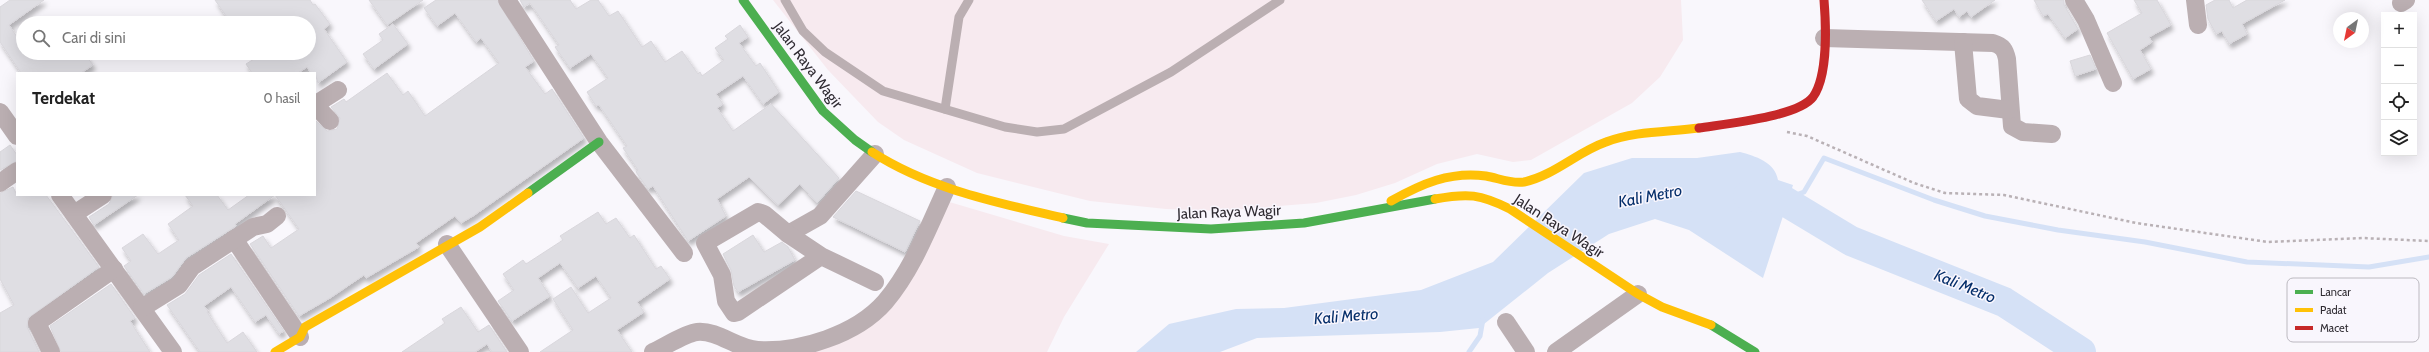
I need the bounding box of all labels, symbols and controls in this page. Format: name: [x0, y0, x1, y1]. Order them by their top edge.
north arrow: [2333, 12, 2369, 48]
map controls: [2381, 12, 2417, 156]
button: +: [2381, 12, 2417, 48]
search box: [16, 16, 316, 60]
street label: Jalan Raya Wagir: [769, 17, 847, 112]
icon: search: [30, 27, 52, 49]
text: Cari di sini: [62, 29, 126, 47]
button: −: [2381, 48, 2417, 84]
button: locate: [2381, 84, 2417, 120]
text: Terdekat: [32, 88, 95, 108]
text: 0 hasil: [264, 90, 300, 106]
button: layers: [2381, 120, 2417, 156]
water label: Kali Metro: [1616, 181, 1684, 211]
street label: Jalan Raya Wagir: [1510, 190, 1608, 262]
street label: Jalan Raya Wagir: [1176, 201, 1281, 223]
water label: Kali Metro: [1931, 265, 1999, 307]
legend: [2287, 278, 2419, 342]
text: Lancar: [2320, 285, 2351, 299]
text: Padat: [2320, 303, 2347, 317]
water label: Kali Metro: [1313, 304, 1379, 328]
text: Macet: [2320, 321, 2349, 335]

